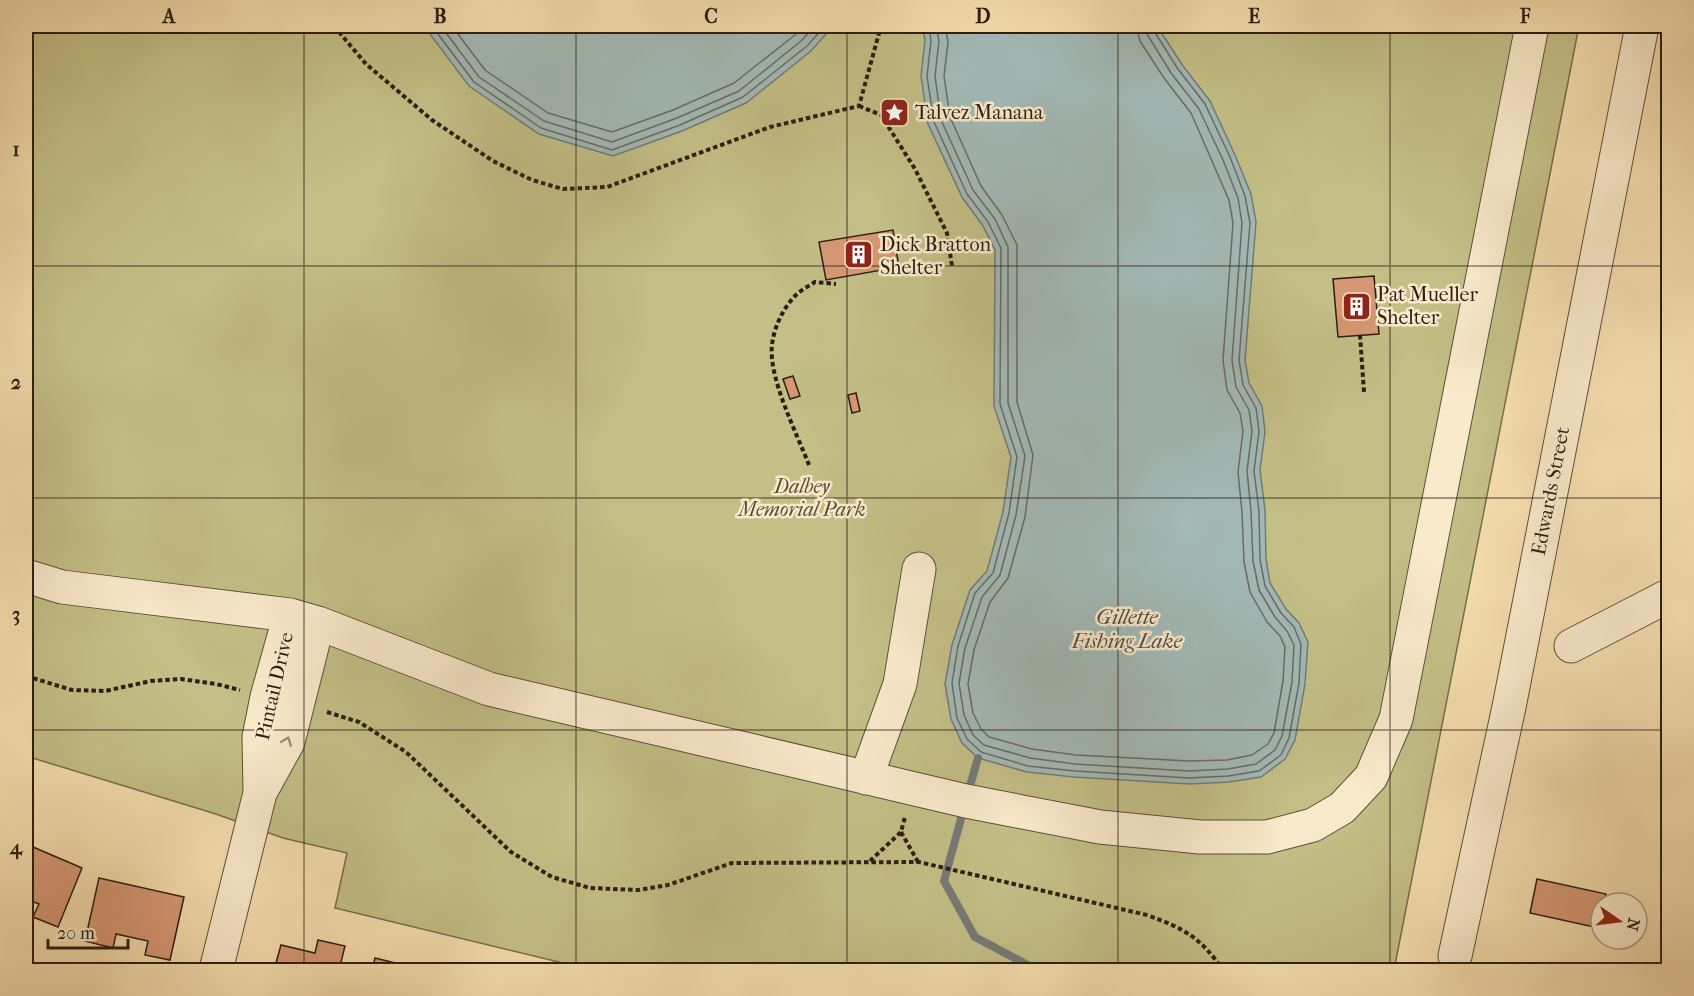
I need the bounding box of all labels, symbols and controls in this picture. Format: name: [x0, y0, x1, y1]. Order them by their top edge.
text: A: [161, 5, 177, 28]
text: B: [433, 5, 447, 28]
text: C: [704, 5, 718, 28]
text: D: [975, 5, 991, 28]
text: E: [1248, 5, 1260, 28]
text: F: [1519, 5, 1531, 28]
place icon: Talvez Manana: [878, 96, 910, 128]
place label: Talvez Manana: [915, 101, 1044, 124]
text: 1: [12, 138, 20, 161]
place label: Dick Bratton Shelter: [880, 233, 991, 279]
building icon: Dick Bratton Shelter: [843, 239, 875, 271]
place label: Pat Mueller Shelter: [1377, 283, 1478, 329]
building icon: Pat Mueller Shelter: [1340, 290, 1372, 322]
text: 2: [11, 371, 21, 394]
street label: Edwards Street: [1527, 425, 1574, 557]
park label: Dalbey Memorial Park: [737, 475, 865, 521]
text: 3: [12, 603, 20, 626]
water label: Gillette Fishing Lake: [1071, 605, 1182, 653]
street label: Pintail Drive: [251, 630, 298, 742]
one-way arrow: [279, 736, 292, 747]
text: 4: [9, 836, 23, 860]
north arrow: [1589, 891, 1649, 951]
scale bar: [48, 912, 128, 950]
text: N: [1622, 916, 1644, 934]
text: 20 m: [57, 923, 95, 944]

